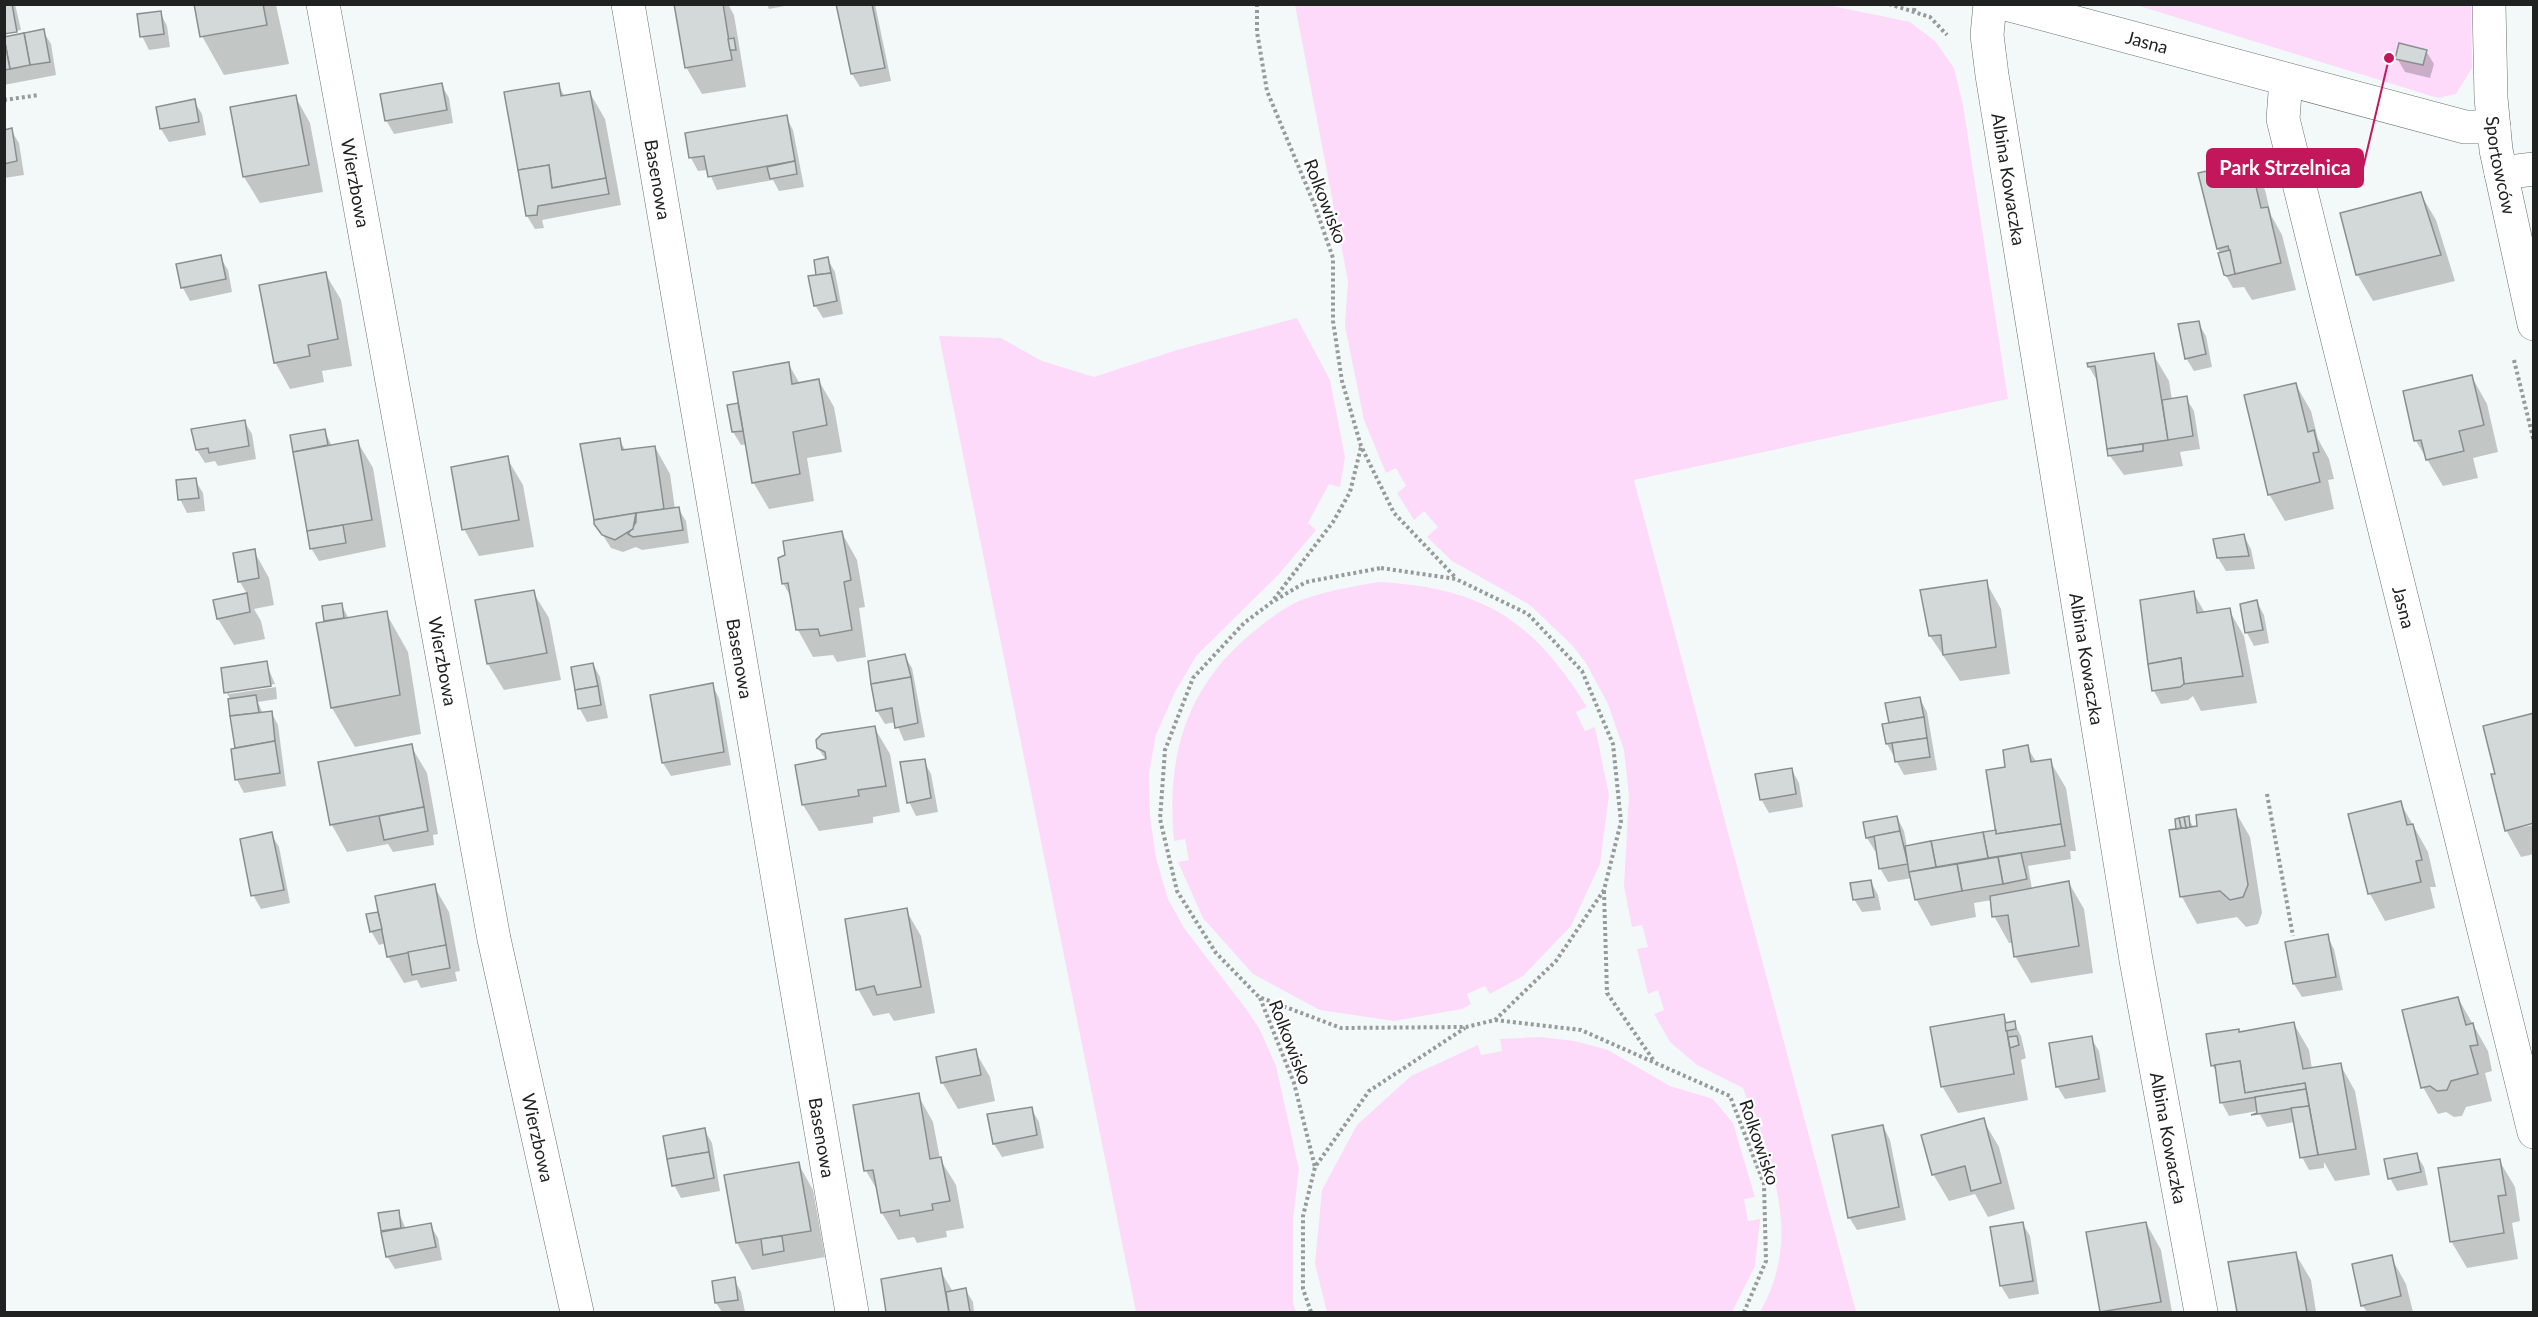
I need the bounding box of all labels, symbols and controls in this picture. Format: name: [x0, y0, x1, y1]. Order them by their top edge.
street label: Jasna: [2123, 26, 2171, 58]
street label: Albina Kowaczka: [1987, 111, 2031, 247]
street label: Sportowców: [2482, 115, 2521, 216]
street label: Wierzbowa: [337, 137, 375, 229]
street label: Basenowa: [640, 138, 676, 221]
callout: Park Strzelnica: [2207, 149, 2363, 187]
text: Park Strzelnica: [2219, 155, 2351, 179]
street label: Rolkowisko: [1300, 156, 1352, 246]
street label: Jasna: [2388, 584, 2420, 631]
street label: Albina Kowaczka: [2065, 591, 2109, 727]
street label: Wierzbowa: [424, 615, 462, 707]
street label: Basenowa: [722, 617, 758, 700]
street label: Rolkowisko: [1265, 997, 1317, 1087]
street label: Albina Kowaczka: [2146, 1070, 2192, 1206]
street label: Wierzbowa: [518, 1091, 559, 1184]
street label: Basenowa: [804, 1096, 840, 1179]
street label: Rolkowisko: [1735, 1096, 1785, 1188]

